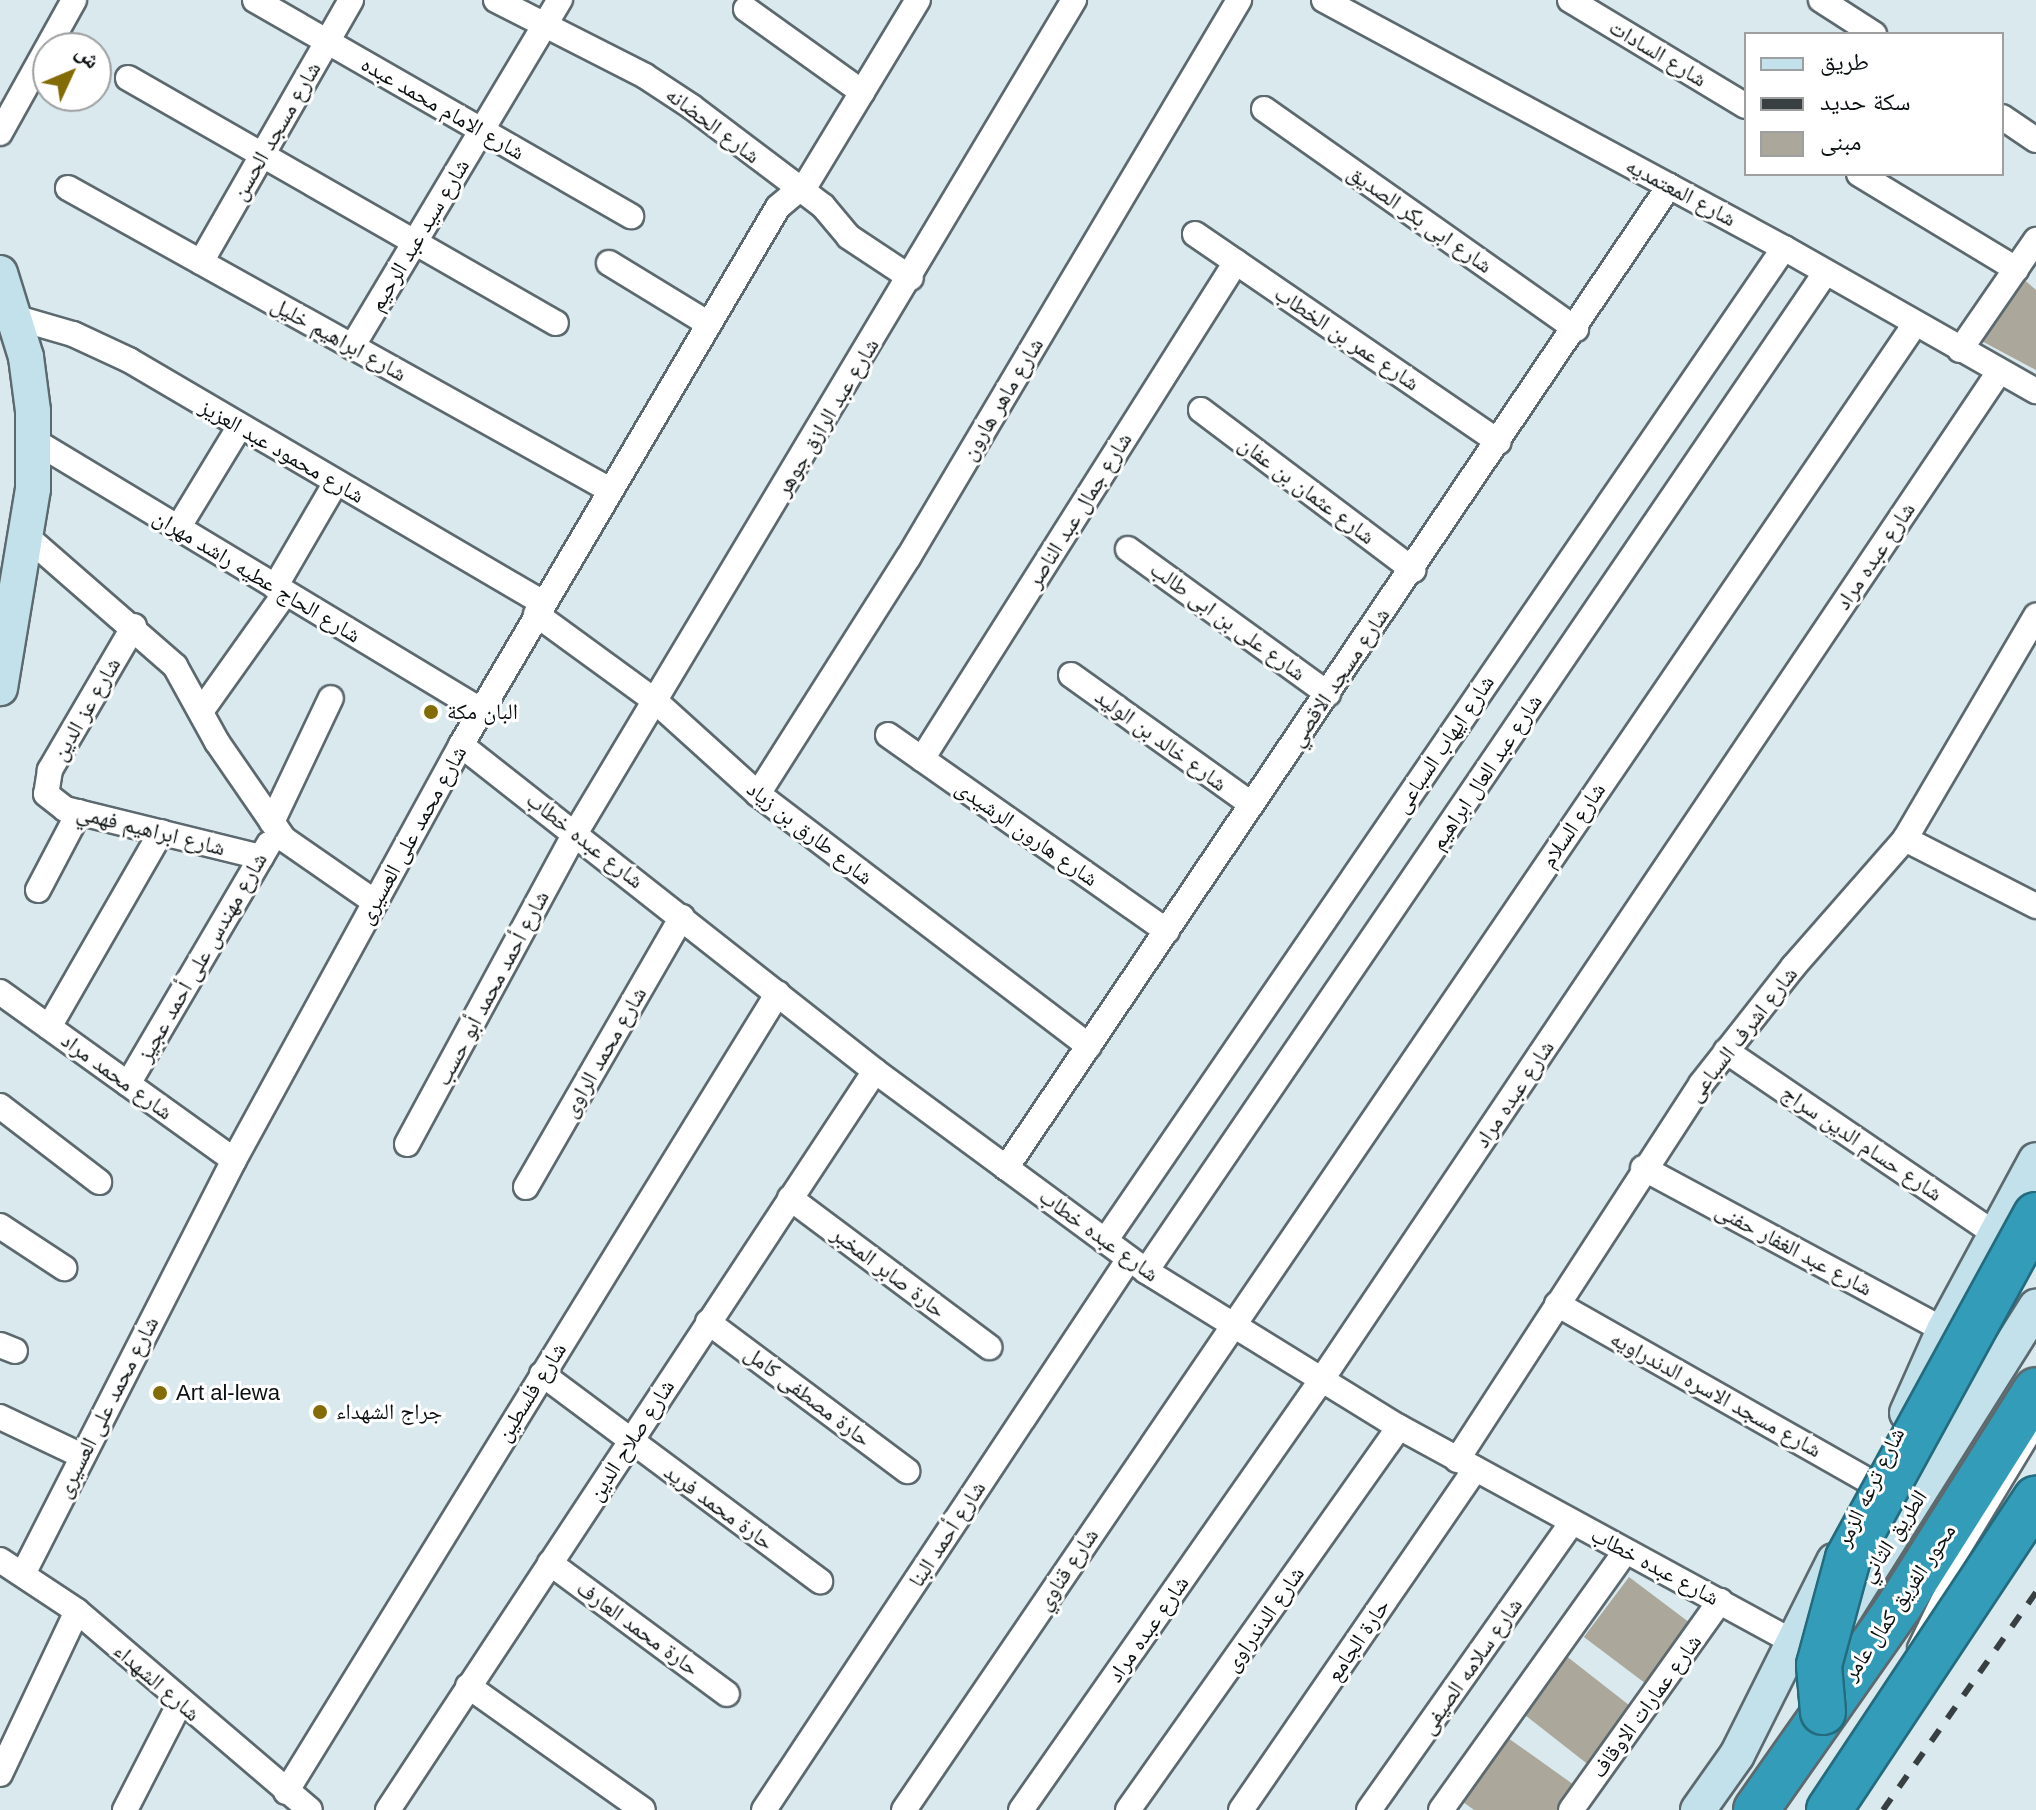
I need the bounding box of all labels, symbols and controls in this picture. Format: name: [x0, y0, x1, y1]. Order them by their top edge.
street label: شارع السادات: [1604, 14, 1712, 92]
north arrow: [32, 32, 112, 112]
legend: [1744, 32, 2004, 176]
text: ش: [71, 39, 105, 73]
text: طريق: [1820, 48, 1869, 75]
street label: شارع الامام محمد عبده: [357, 50, 529, 166]
street label: شارع مسجد الحسن: [226, 57, 326, 205]
street label: شارع الحضانه: [661, 81, 765, 169]
text: سكة حديد: [1820, 88, 1911, 115]
text: مبنى: [1820, 128, 1861, 155]
street label: شارع المعتمديه: [1621, 152, 1741, 232]
street label: شارع سيد عبد الرحيم: [363, 154, 475, 316]
street label: شارع ابى بكر الصديق: [1343, 159, 1497, 279]
street label: شارع عمر بن الخطاب: [1270, 280, 1424, 396]
street label: شارع ابراهيم خليل: [267, 291, 411, 387]
street label: شارع عبد الرازق جوهر: [770, 333, 884, 501]
street label: شارع ماهر هارون: [955, 333, 1049, 465]
street label: شارع محمود عبد العزيز: [195, 393, 369, 509]
street label: شارع جمال عبد الناصر: [1021, 428, 1137, 592]
street label: شارع عثمان بن عفان: [1234, 430, 1380, 550]
street label: شارع عبده مراد: [1829, 497, 1921, 615]
street label: شارع الحاج عطيه راشد مهران: [149, 504, 365, 648]
street label: شارع على بن ابى طالب: [1145, 556, 1311, 686]
street label: شارع مسجد الاقصي: [1283, 603, 1395, 751]
street label: شارع عز الدين: [46, 653, 126, 765]
street label: شارع ايهاب السباعى: [1388, 670, 1500, 818]
street label: شارع خالد بن الوليد: [1090, 683, 1232, 797]
street label: شارع عبد العال ابراهيم: [1424, 689, 1548, 855]
place label: البان مكة: [447, 699, 518, 725]
marker: البان مكة: [422, 703, 440, 721]
street label: شارع محمد على العسيرى: [352, 741, 472, 929]
street label: شارع هارون الرشيدى: [951, 774, 1103, 892]
street label: شارع طارق بن زياد: [742, 776, 878, 890]
street label: شارع السلام: [1535, 778, 1611, 872]
street label: شارع عبده خطاب: [521, 786, 649, 894]
street label: شارع ابراهيم فهمي: [74, 799, 228, 861]
street label: شارع مهندس على أحمد عجيز: [131, 848, 273, 1066]
street label: شارع أحمد محمد أبو حسب: [429, 886, 555, 1090]
street label: شارع اشرف السباعى: [1681, 961, 1803, 1107]
street label: شارع محمد الراوى: [556, 982, 652, 1122]
street label: شارع محمد مراد: [56, 1027, 178, 1125]
street label: شارع عبده مراد: [1468, 1035, 1560, 1153]
street label: شارع حسام الدين سراج: [1777, 1079, 1947, 1207]
street label: شارع عبده خطاب: [1034, 1183, 1164, 1287]
street label: شارع عبد الغفار حفنى: [1711, 1197, 1877, 1301]
street label: حارة صابر المخبر: [827, 1221, 951, 1323]
street label: شارع محمد على العسيرى: [50, 1312, 164, 1502]
street label: شارع مسجد الاسره الدندراويه: [1606, 1325, 1826, 1463]
street label: شارع فلسطين: [490, 1338, 572, 1446]
street label: حارة مصطفى كامل: [740, 1340, 876, 1452]
street label: شارع صلاح الدين: [582, 1374, 680, 1506]
place label: Art al-lewa: [176, 1380, 280, 1406]
marker: Art al-lewa: [151, 1384, 169, 1402]
place label: جراج الشهداء: [336, 1399, 442, 1425]
marker: جراج الشهداء: [311, 1403, 329, 1421]
street label: شارع ترعه الزمر: [1830, 1423, 1910, 1551]
street label: حارة محمد فريد: [659, 1458, 779, 1556]
street label: شارع أحمد البنا: [903, 1476, 991, 1592]
street label: الطريق الثاني: [1853, 1485, 1933, 1587]
street label: محور الفريق كمال عامر: [1837, 1519, 1961, 1685]
street label: شارع عبده خطاب: [1586, 1521, 1724, 1611]
street label: شارع قناوي: [1030, 1523, 1104, 1615]
street label: شارع الدندراوى: [1218, 1561, 1310, 1677]
street label: شارع عبده مراد: [1102, 1571, 1194, 1687]
street label: حارة محمد العارف: [572, 1575, 704, 1681]
street label: شارع سلامه الصيفى: [1414, 1593, 1528, 1739]
street label: حارة الجامع: [1321, 1594, 1395, 1686]
street label: شارع عمارات الاوقاف: [1585, 1629, 1707, 1783]
street label: شارع الشهداء: [108, 1637, 206, 1727]

